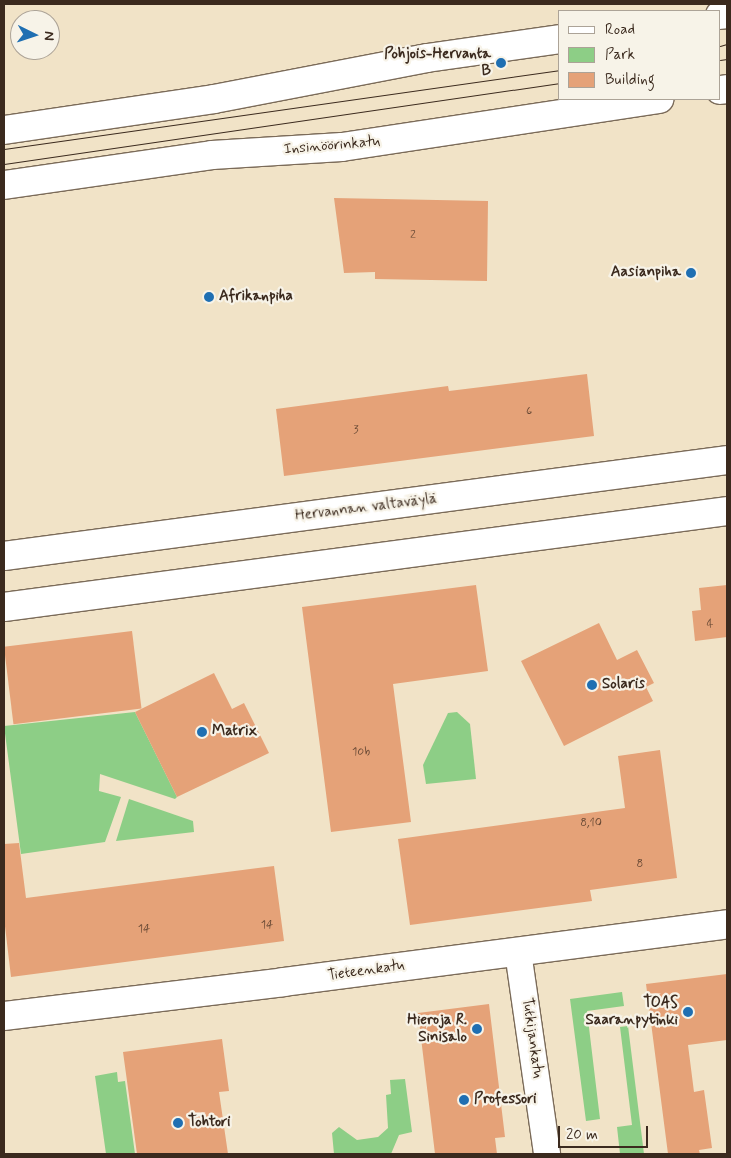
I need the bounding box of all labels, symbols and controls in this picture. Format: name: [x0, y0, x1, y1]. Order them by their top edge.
north arrow: [10, 10, 60, 60]
legend: [558, 10, 721, 100]
text: Road: [605, 20, 635, 40]
text: N: [40, 31, 58, 41]
place label: Pohjois-Hervanta B: [384, 45, 491, 80]
text: Park: [605, 45, 635, 65]
marker: Pohjois-Hervanta B: [495, 57, 507, 69]
text: Building: [605, 70, 655, 90]
street label: Insinöörinkatu: [283, 133, 381, 159]
house number: 2: [410, 229, 416, 243]
place label: Aasianpiha: [611, 264, 681, 282]
marker: Aasianpiha: [685, 267, 697, 279]
place label: Afrikanpiha: [219, 288, 293, 306]
marker: Afrikanpiha: [203, 291, 215, 303]
house number: 6: [526, 405, 532, 419]
house number: 3: [353, 424, 359, 438]
street label: Hervannan valtaväylä: [294, 490, 438, 526]
house number: 4: [707, 618, 713, 632]
place label: Solaris: [602, 676, 645, 694]
marker: Solaris: [586, 679, 598, 691]
place label: Matrix: [212, 723, 257, 741]
marker: Matrix: [196, 726, 208, 738]
house number: 10b: [352, 746, 370, 760]
house number: 8,10: [580, 817, 602, 831]
house number: 8: [637, 858, 643, 872]
house number: 14: [261, 919, 273, 933]
house number: 14: [138, 923, 150, 937]
street label: Tieteenkatu: [327, 957, 405, 985]
place label: TOAS Saaranpytinki: [585, 994, 678, 1029]
street label: Tutkijankatu: [517, 997, 547, 1079]
marker: TOAS Saaranpytinki: [682, 1006, 694, 1018]
place label: Hieroja R. Sinisalo: [407, 1011, 467, 1046]
marker: Hieroja R. Sinisalo: [471, 1023, 483, 1035]
place label: Professori: [474, 1091, 537, 1109]
marker: Professori: [458, 1094, 470, 1106]
place label: Tohtori: [188, 1114, 230, 1132]
scale bar: [561, 1116, 651, 1148]
marker: Tohtori: [172, 1117, 184, 1129]
text: 20 m: [566, 1125, 598, 1145]

